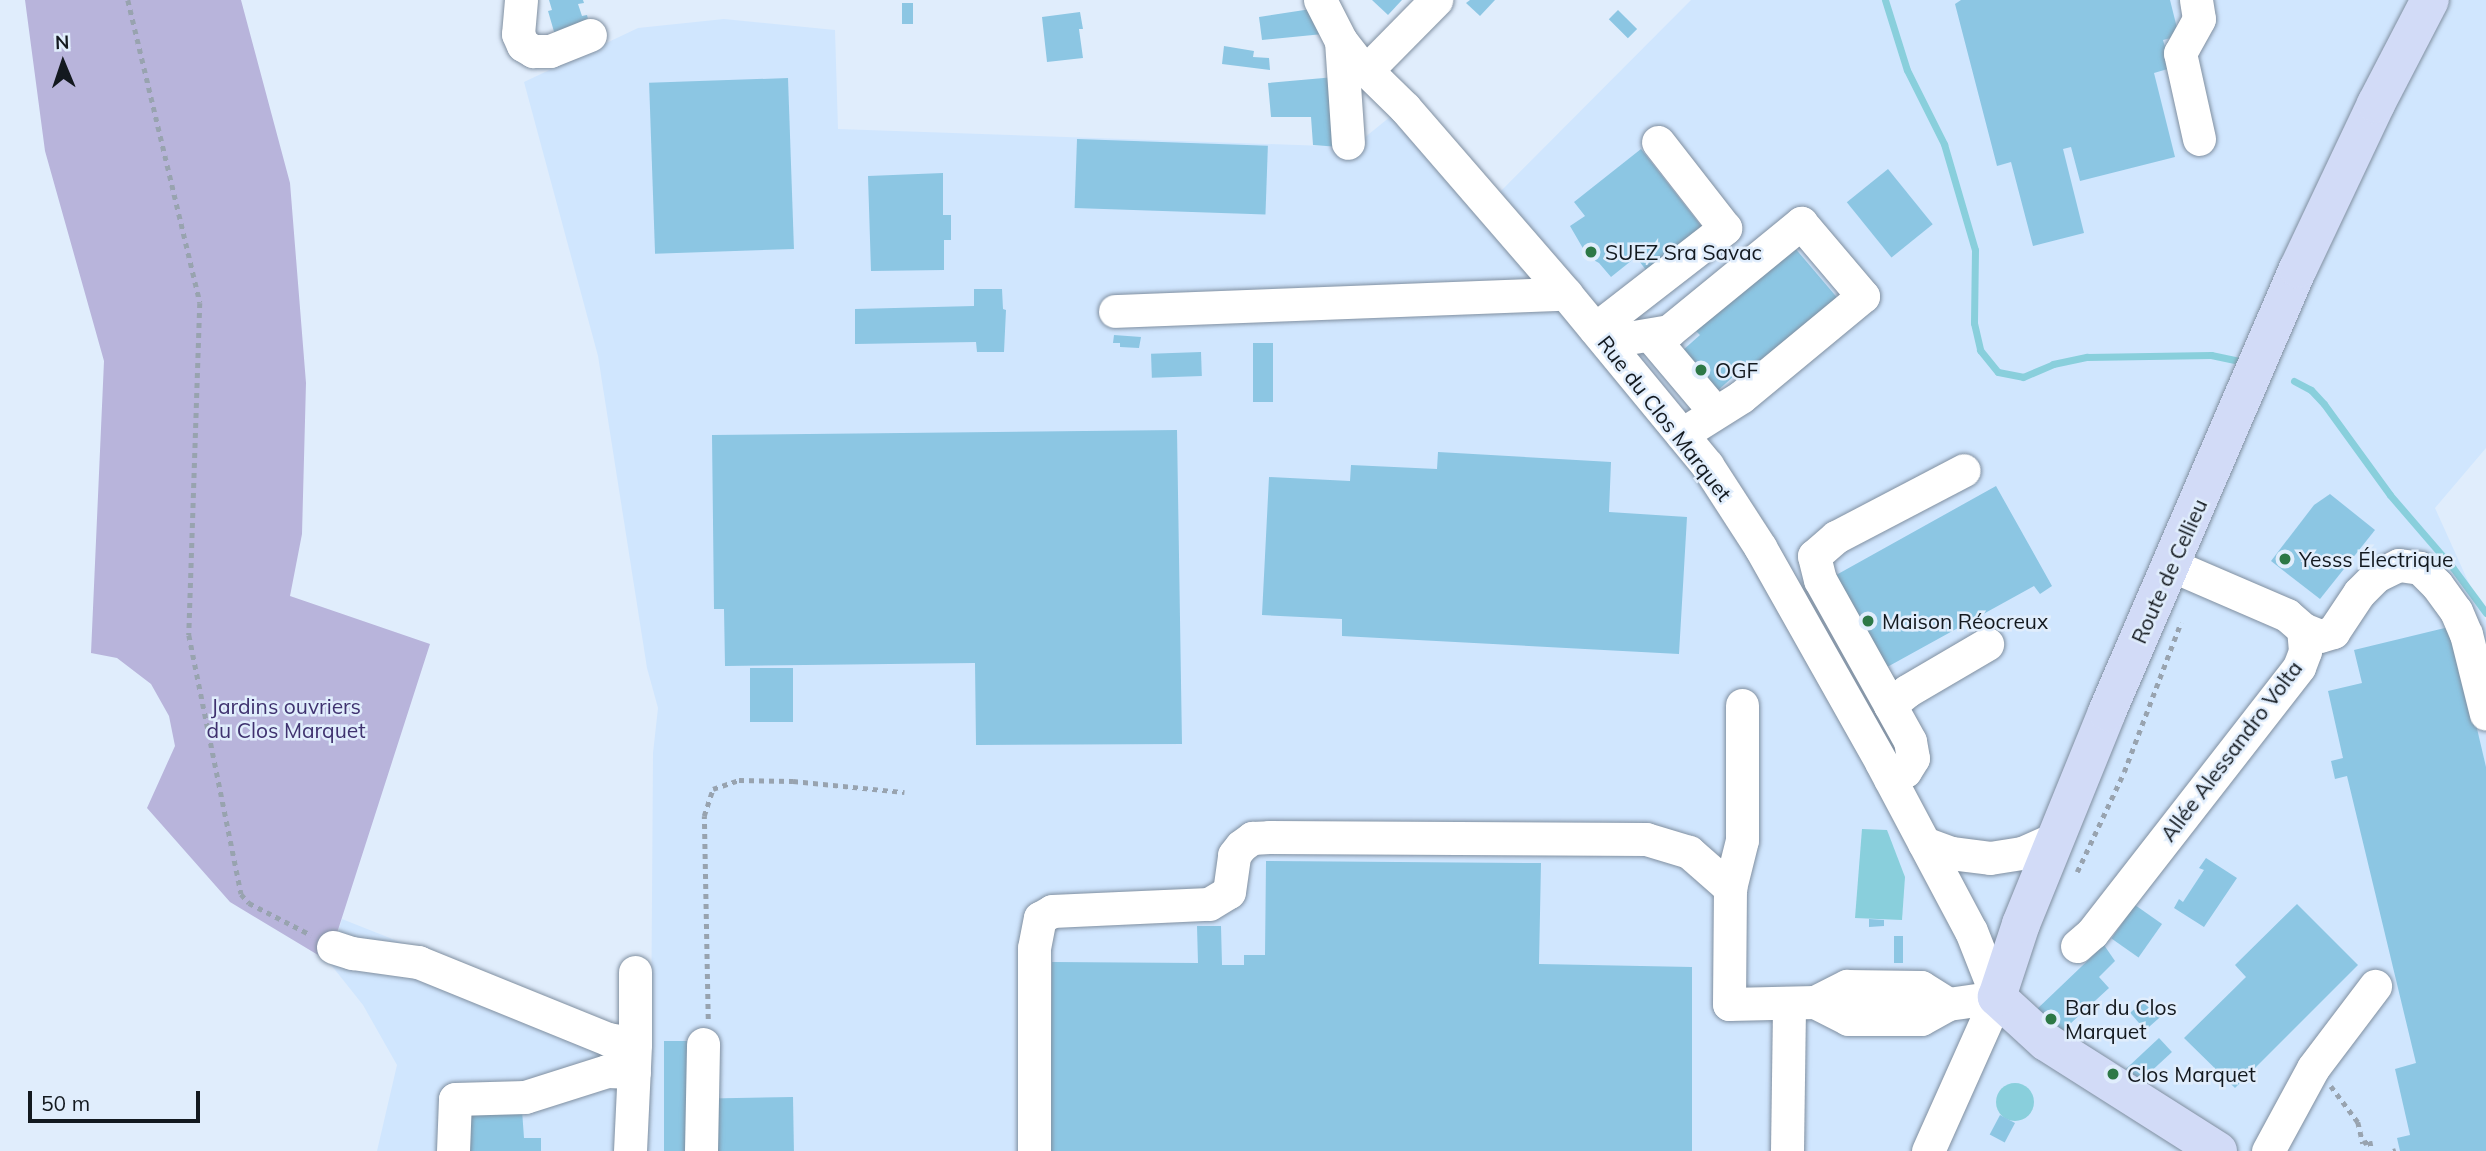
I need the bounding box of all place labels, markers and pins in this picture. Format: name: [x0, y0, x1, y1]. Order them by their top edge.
place label: SUEZ Sra Savac: [1605, 239, 1762, 265]
marker: SUEZ Sra Savac: [1583, 244, 1599, 260]
place label: OGF: [1715, 357, 1758, 383]
marker: OGF: [1693, 362, 1709, 378]
place label: Yesss Électrique: [2299, 546, 2454, 572]
marker: Yesss Électrique: [2277, 551, 2293, 567]
place label: Maison Réocreux: [1882, 608, 2048, 634]
marker: Maison Réocreux: [1860, 613, 1876, 629]
place label: Bar du Clos Marquet: [2065, 994, 2177, 1044]
marker: Bar du Clos Marquet: [2043, 1011, 2059, 1027]
place label: Clos Marquet: [2127, 1061, 2256, 1087]
marker: Clos Marquet: [2105, 1066, 2121, 1082]

